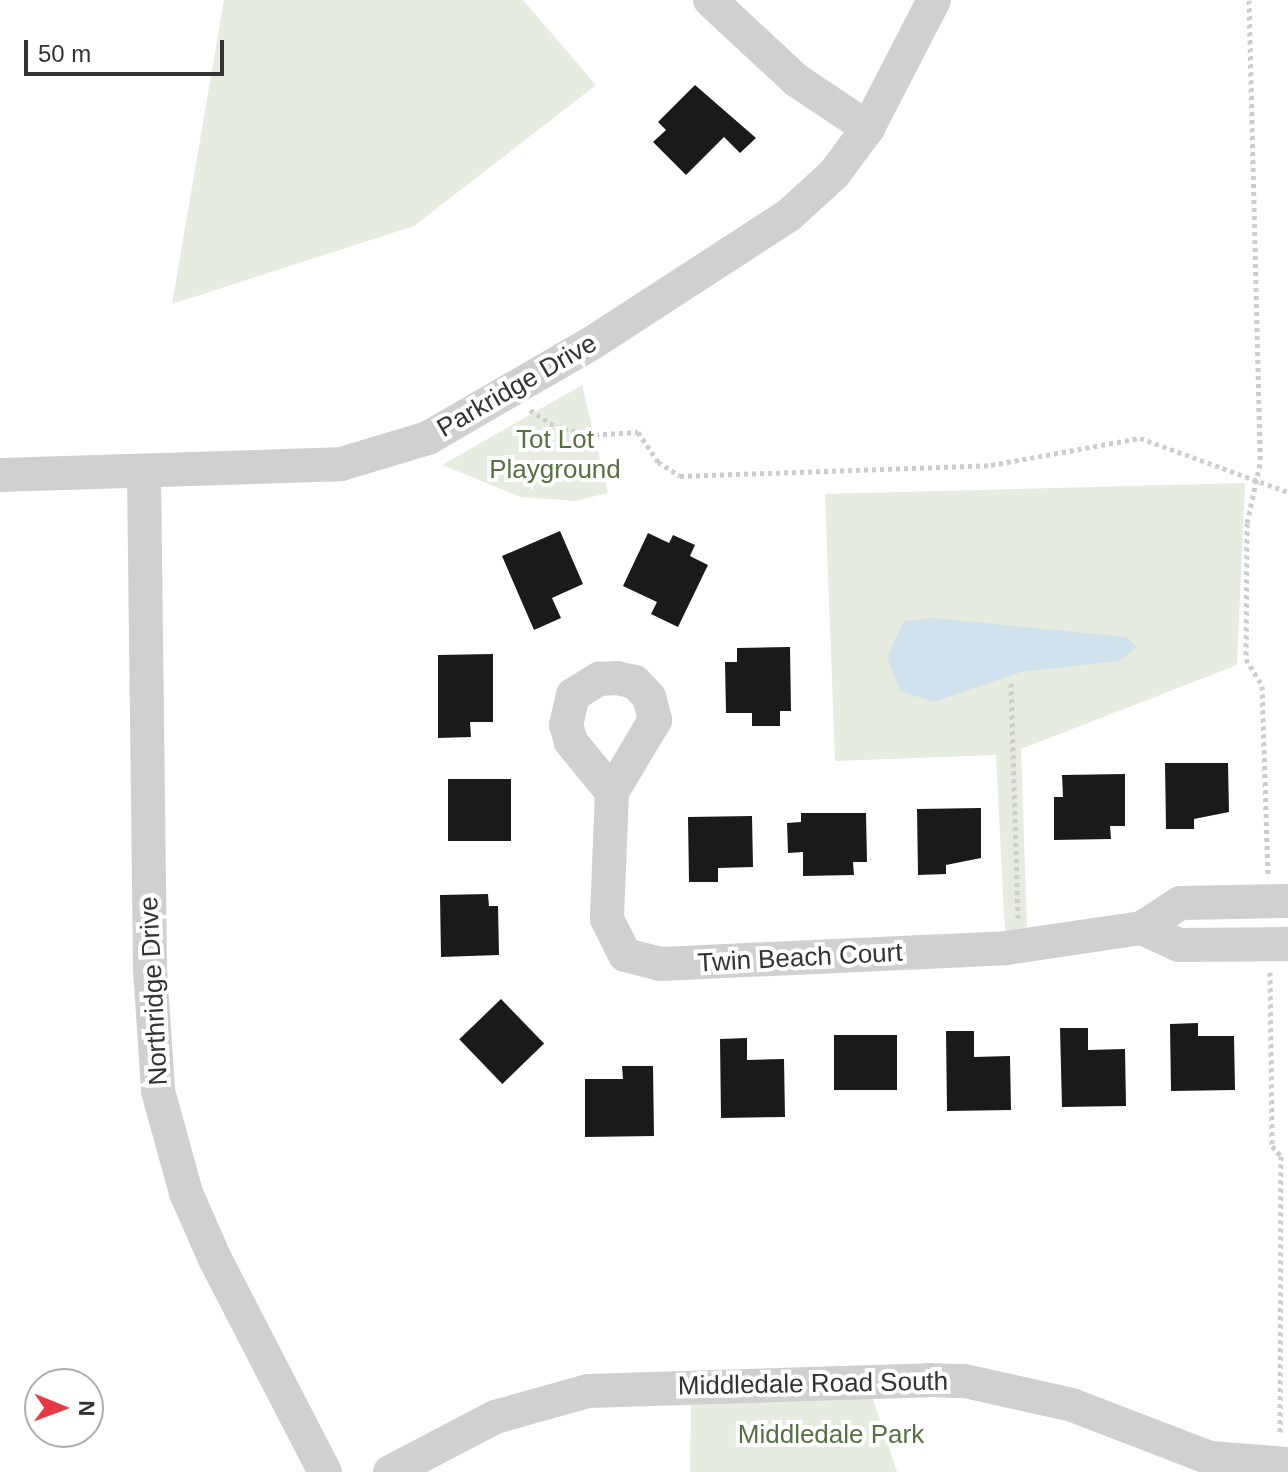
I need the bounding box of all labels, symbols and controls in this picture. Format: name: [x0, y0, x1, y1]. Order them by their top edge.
scale bar: [28, 24, 228, 74]
text: 50 m: [38, 40, 91, 67]
street label: Parkridge Drive: [432, 328, 602, 444]
park label: Tot Lot Playground: [489, 424, 621, 486]
street label: Northridge Drive: [133, 896, 175, 1086]
street label: Twin Beach Court: [697, 937, 903, 979]
street label: Middledale Road South: [678, 1366, 948, 1402]
north arrow: [24, 1368, 104, 1448]
text: N: [74, 1400, 99, 1417]
park label: Middledale Park: [738, 1419, 924, 1451]

